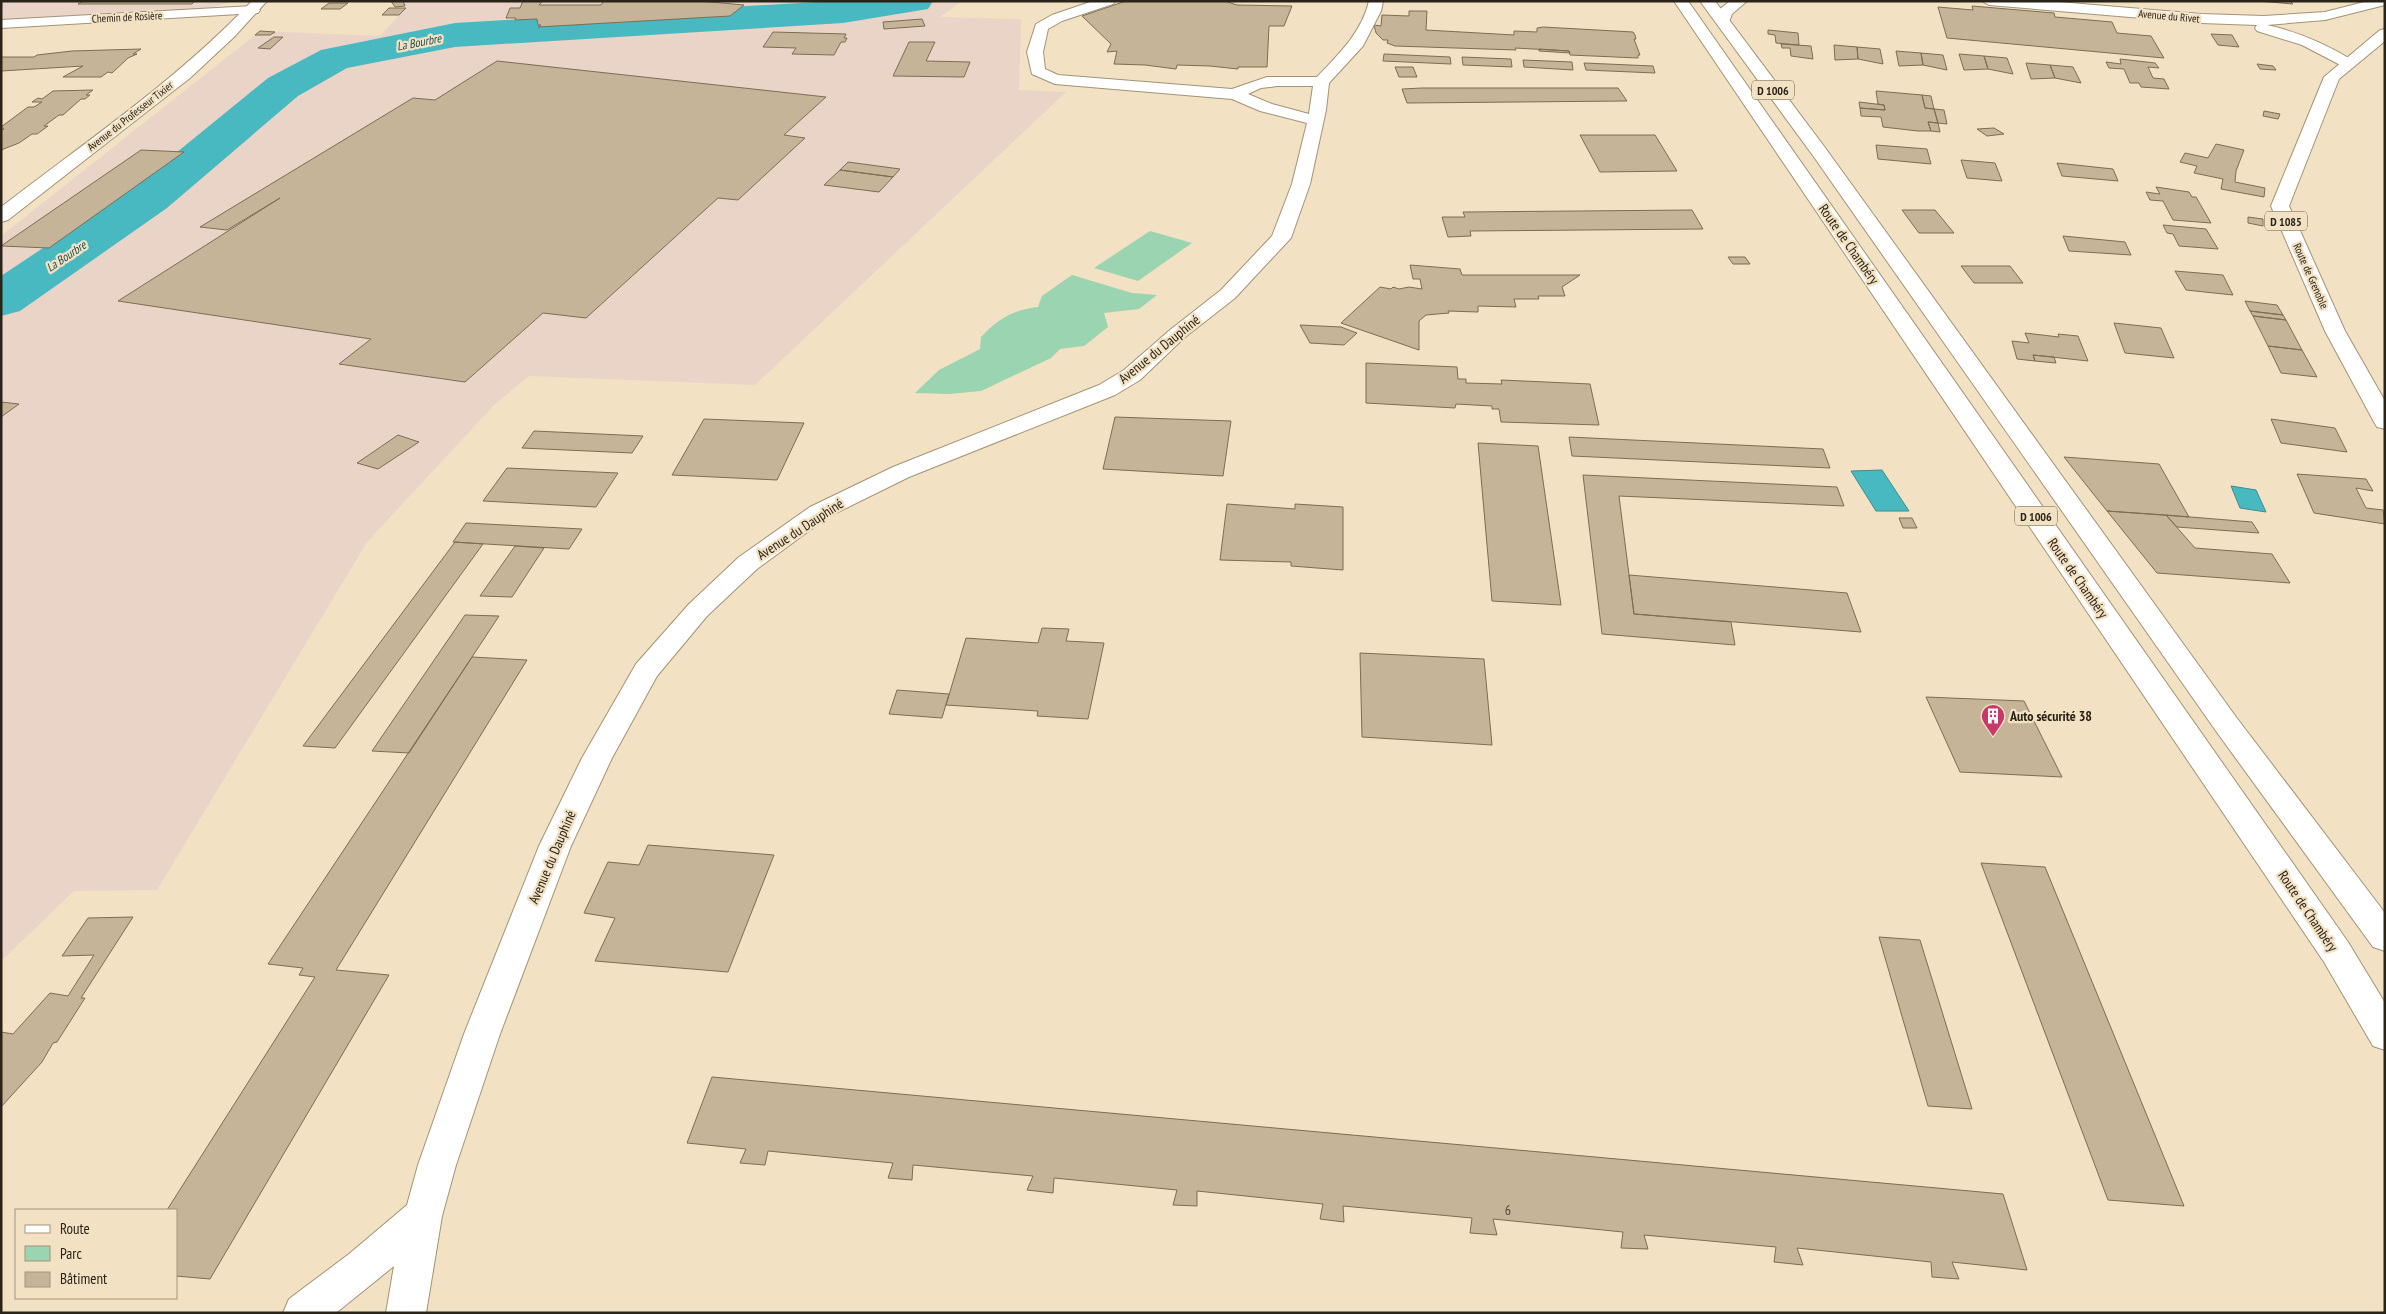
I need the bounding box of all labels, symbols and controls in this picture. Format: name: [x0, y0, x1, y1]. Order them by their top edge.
street label: Avenue du Rivet: [2138, 6, 2200, 26]
street label: Chemin de Rosière: [91, 8, 163, 26]
water label: La Bourbre: [396, 30, 444, 54]
street label: Avenue du Professeur Tixier: [84, 78, 176, 154]
road number: D 1006: [1752, 80, 1794, 100]
street label: Route de Chambéry: [1815, 200, 1884, 288]
road number: D 1085: [2265, 212, 2307, 230]
water label: La Bourbre: [43, 237, 90, 275]
street label: Route de Grenoble: [2290, 241, 2332, 311]
street label: Avenue du Dauphiné: [1115, 310, 1204, 387]
street label: Avenue du Dauphiné: [753, 494, 847, 564]
road number: D 1006: [2015, 506, 2057, 526]
street label: Route de Chambéry: [2044, 534, 2113, 622]
building icon: Auto sécurité 38: [1980, 703, 2006, 737]
place label: Auto sécurité 38: [2009, 707, 2092, 725]
street label: Avenue du Dauphiné: [524, 807, 580, 906]
street label: Route de Chambéry: [2274, 867, 2342, 956]
house number: 6: [1505, 1201, 1511, 1219]
legend: [15, 1209, 178, 1299]
text: Route: [60, 1219, 90, 1238]
text: Parc: [60, 1244, 82, 1263]
text: Bâtiment: [60, 1269, 107, 1288]

